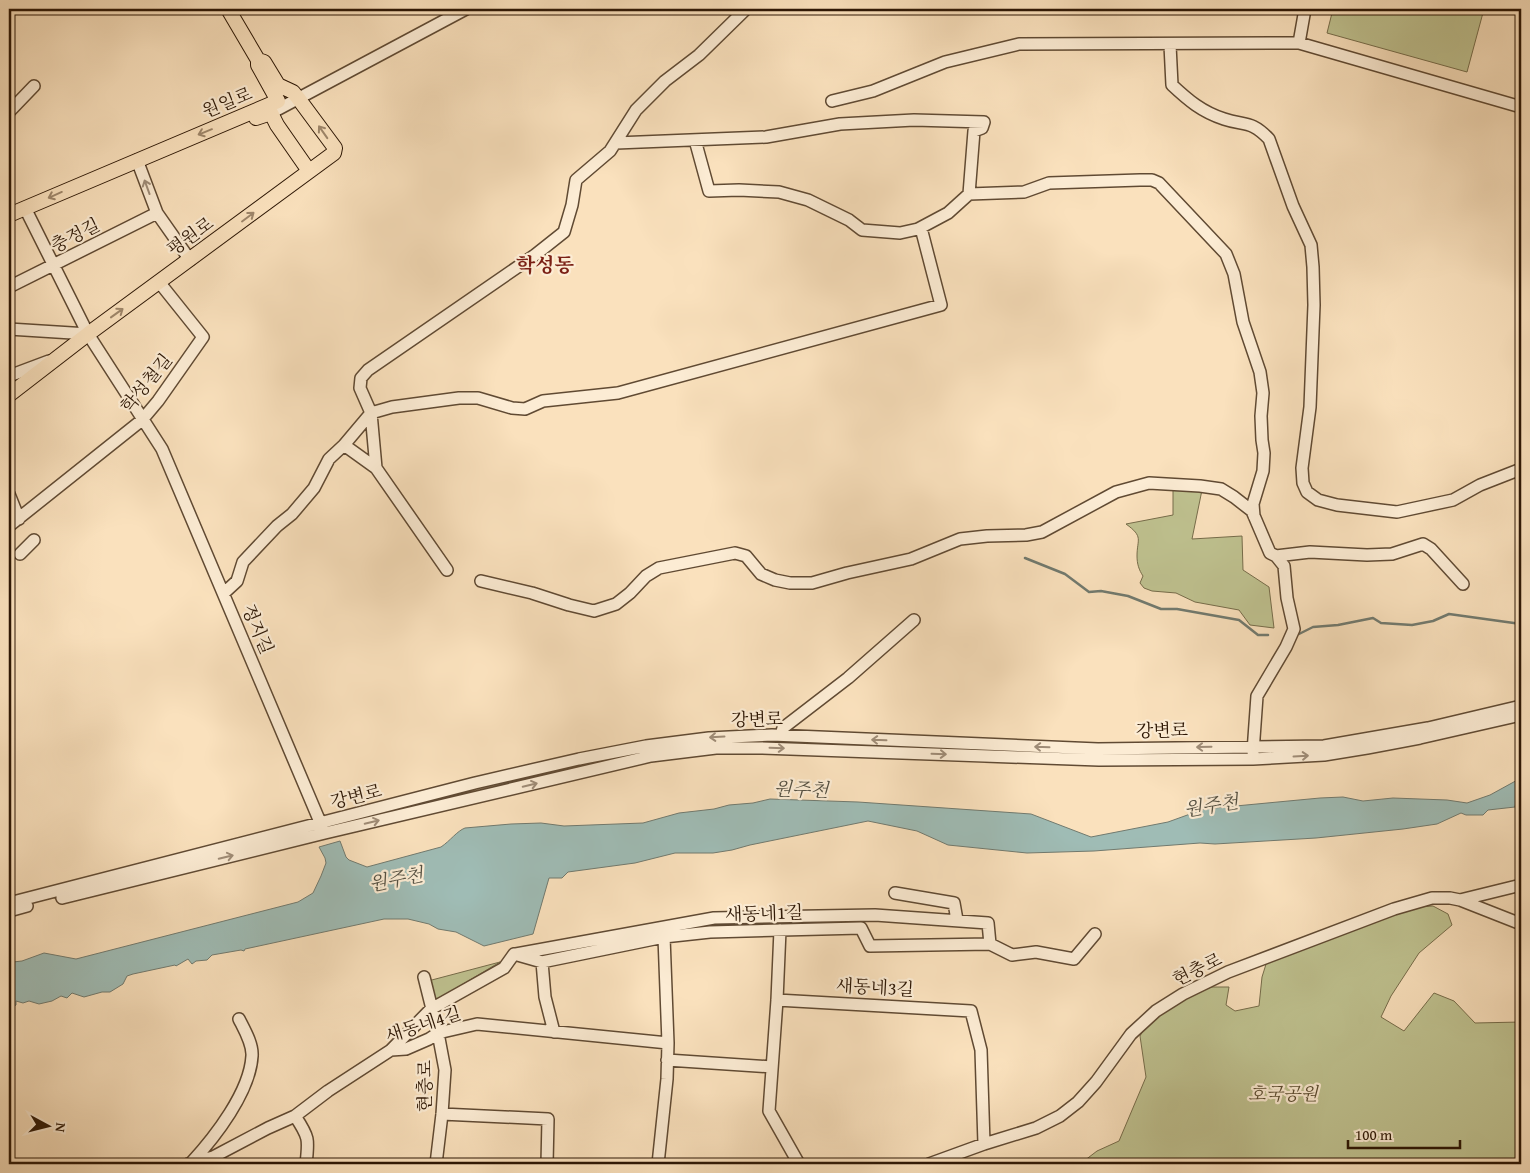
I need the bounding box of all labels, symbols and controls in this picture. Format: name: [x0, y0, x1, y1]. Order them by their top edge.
street label: 원일로: [198, 80, 256, 124]
one-way arrow: [318, 125, 328, 139]
one-way arrow: [198, 127, 213, 137]
one-way arrow: [142, 180, 151, 195]
one-way arrow: [48, 191, 63, 201]
street label: 평원로: [161, 210, 219, 262]
street label: 충정길: [46, 211, 104, 259]
one-way arrow: [241, 211, 254, 222]
district label: 학성동: [516, 250, 575, 279]
one-way arrow: [110, 308, 124, 318]
street label: 학성철길: [114, 347, 178, 419]
street label: 정지길: [235, 600, 281, 658]
street label: 강변로: [731, 705, 783, 733]
street label: 강변로: [1136, 716, 1188, 744]
one-way arrow: [709, 733, 725, 742]
one-way arrow: [872, 736, 888, 745]
one-way arrow: [1034, 742, 1050, 751]
one-way arrow: [1197, 742, 1213, 752]
one-way arrow: [768, 744, 784, 753]
one-way arrow: [931, 750, 947, 759]
one-way arrow: [1293, 752, 1309, 761]
water label: 원주천: [773, 774, 831, 804]
street label: 강변로: [327, 777, 385, 815]
one-way arrow: [522, 780, 538, 789]
water label: 원주천: [1182, 787, 1242, 823]
one-way arrow: [364, 817, 380, 826]
one-way arrow: [218, 852, 234, 862]
water label: 원주천: [366, 860, 427, 898]
street label: 새동네1길: [724, 898, 804, 928]
street label: 현충로: [1168, 945, 1226, 993]
street label: 새동네3길: [835, 971, 915, 1003]
street label: 새동네4길: [382, 999, 464, 1049]
street label: 현충로: [411, 1060, 438, 1112]
park label: 호국공원: [1248, 1080, 1319, 1107]
north arrow: [22, 1100, 72, 1150]
scale bar: [1348, 1118, 1460, 1150]
text: N: [50, 1122, 71, 1134]
text: 100 m: [1355, 1124, 1393, 1145]

